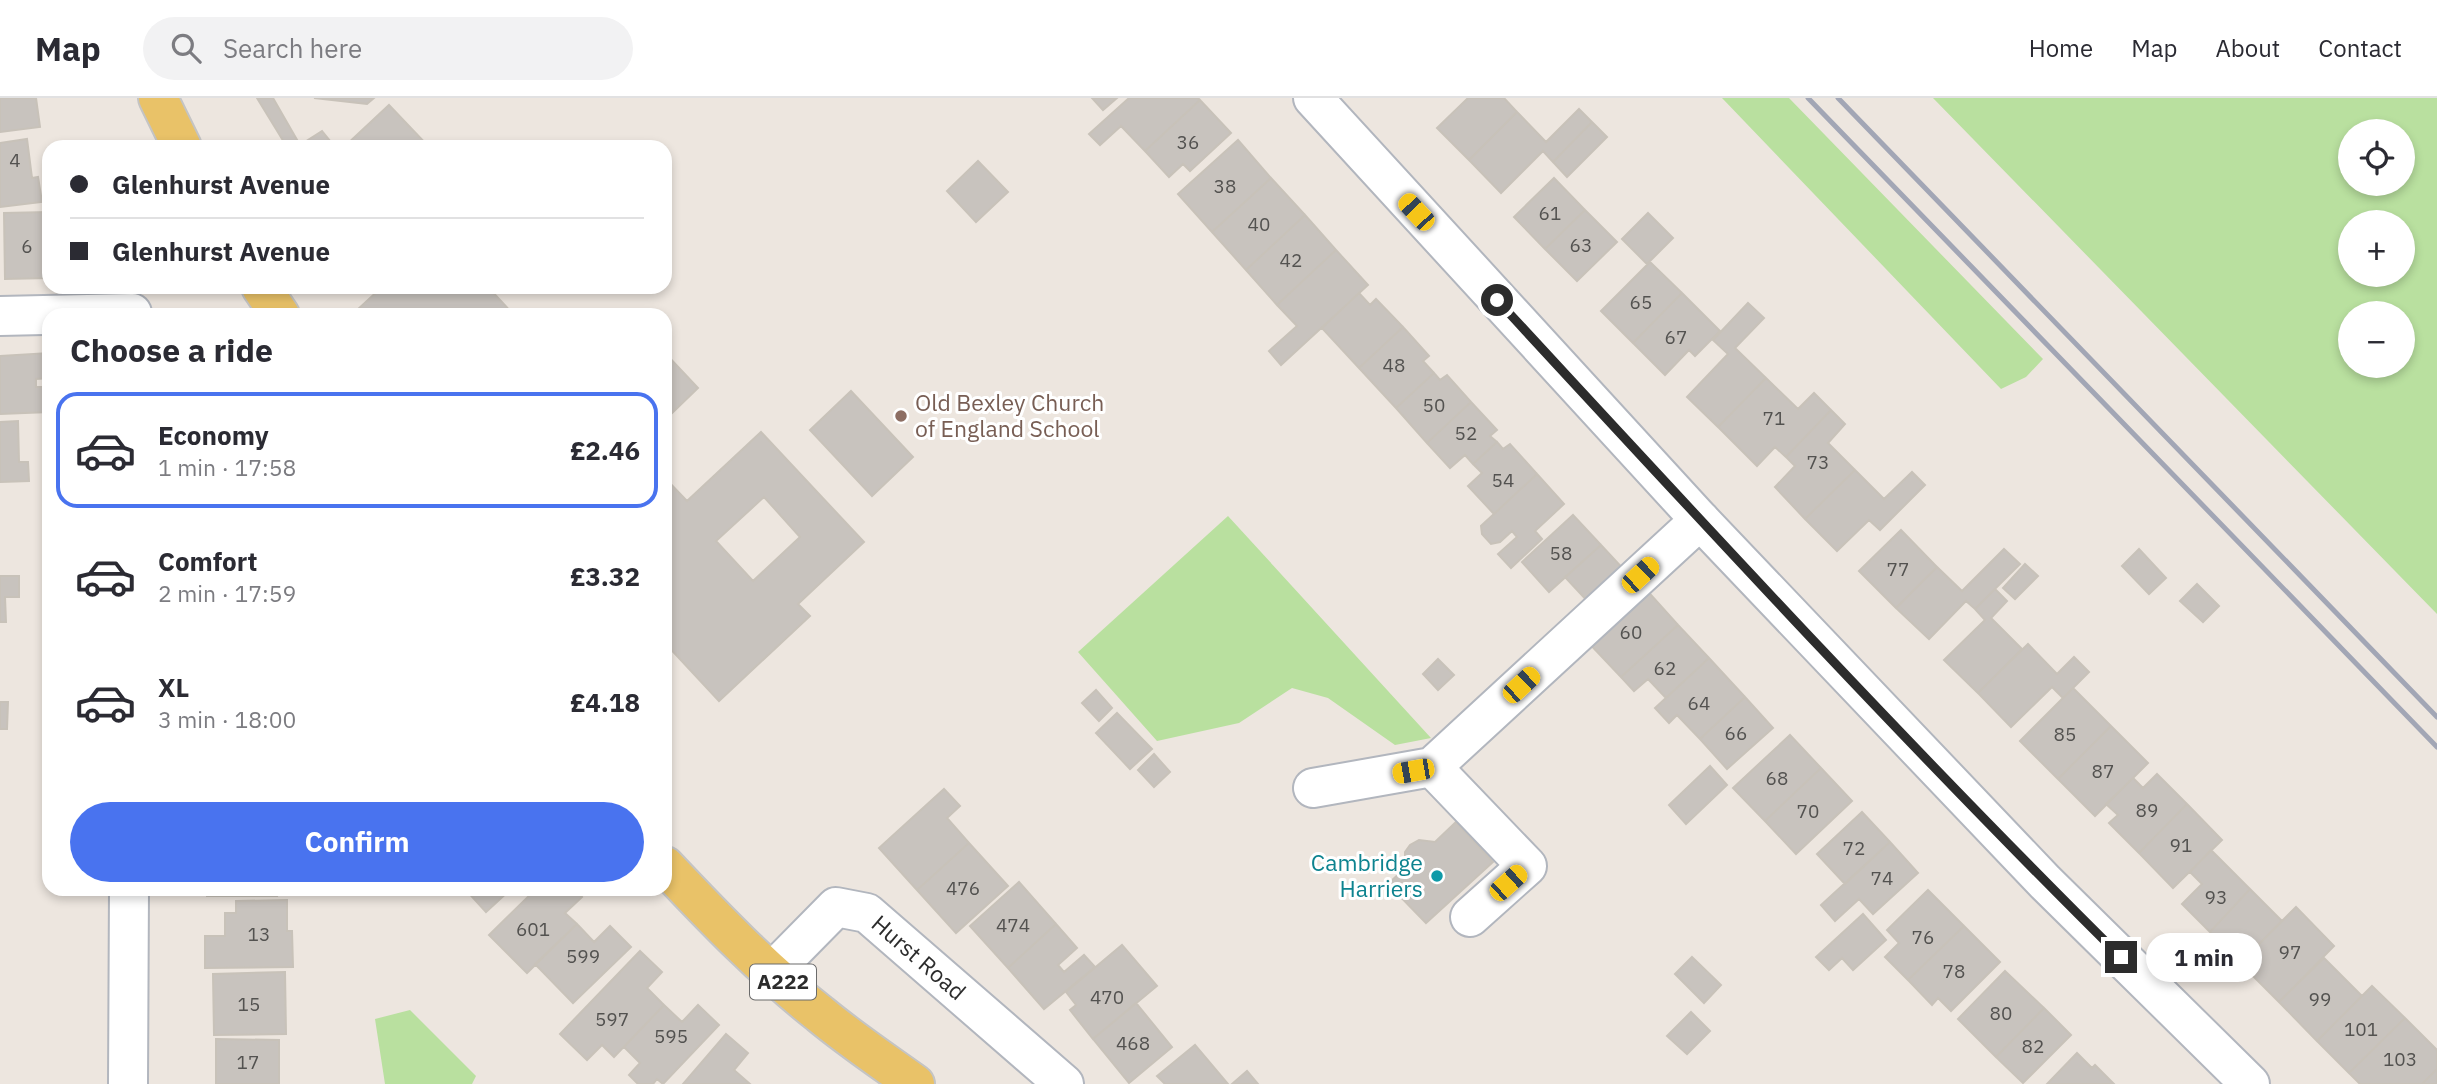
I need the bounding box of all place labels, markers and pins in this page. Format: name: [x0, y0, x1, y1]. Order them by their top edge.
place label: Old Bexley Church of England School: [915, 387, 1104, 443]
marker: Old Bexley Church of England School: [893, 408, 909, 424]
place label: Cambridge Harriers: [1311, 847, 1423, 903]
marker: Cambridge Harriers: [1429, 868, 1445, 884]

